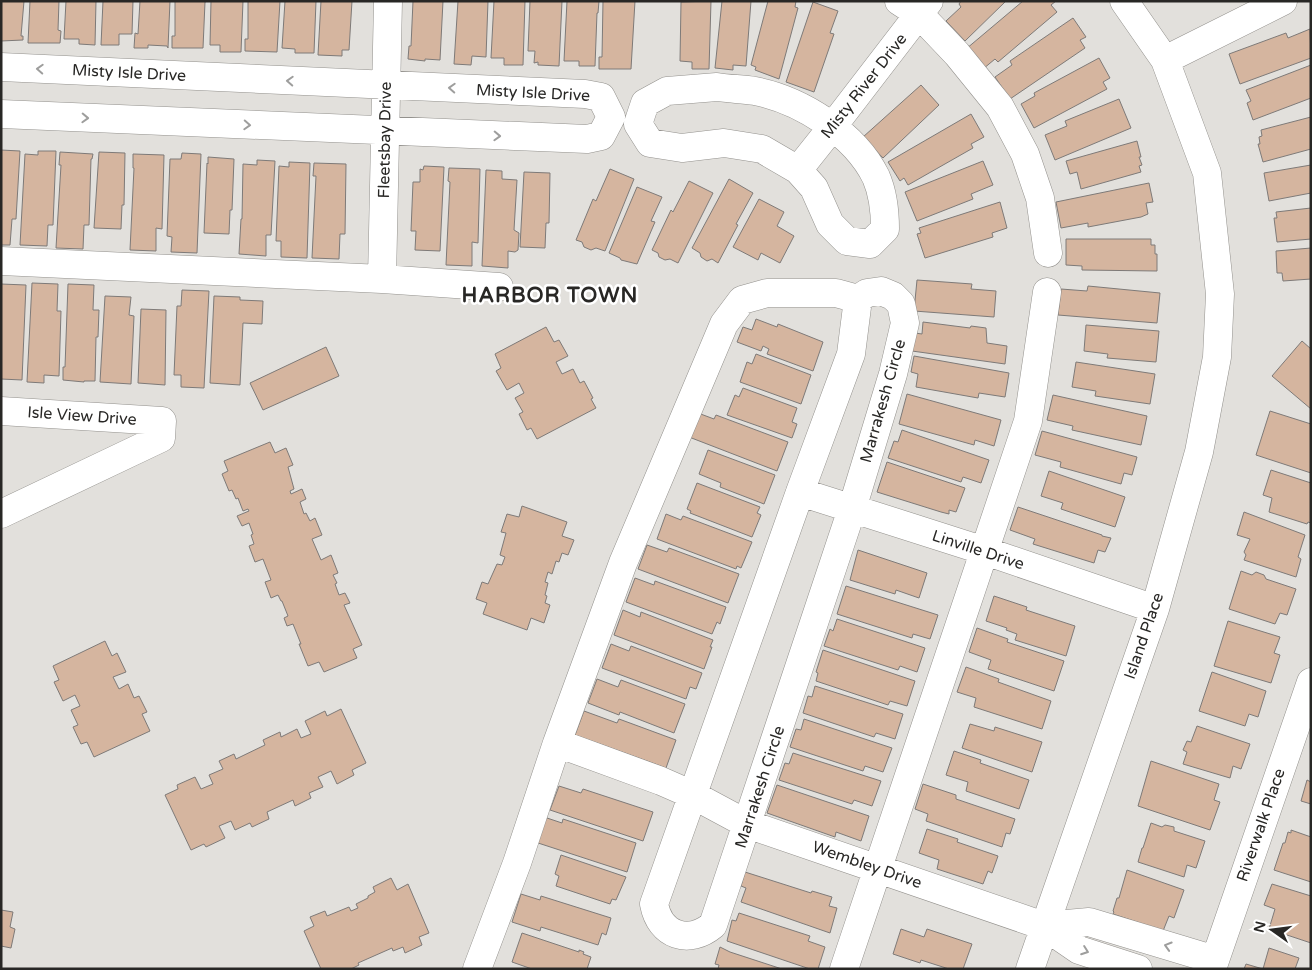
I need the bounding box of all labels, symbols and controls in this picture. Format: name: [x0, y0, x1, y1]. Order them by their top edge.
street label: Misty River Drive: [817, 29, 911, 143]
street label: Misty Isle Drive: [71, 60, 187, 86]
one-way arrow: [36, 63, 44, 74]
one-way arrow: [286, 75, 294, 86]
street label: Misty Isle Drive: [475, 80, 591, 106]
street label: Fleetsbay Drive: [374, 82, 396, 198]
one-way arrow: [448, 83, 456, 94]
one-way arrow: [81, 112, 89, 123]
one-way arrow: [244, 119, 252, 130]
one-way arrow: [493, 130, 501, 141]
district label: HARBOR TOWN: [462, 283, 638, 308]
street label: Marrakesh Circle: [856, 337, 910, 465]
street label: Isle View Drive: [27, 402, 137, 430]
street label: Linville Drive: [929, 526, 1027, 574]
street label: Island Place: [1120, 590, 1168, 682]
street label: Marrakesh Circle: [731, 723, 789, 851]
street label: Riverwalk Place: [1232, 766, 1290, 884]
street label: Wembley Drive: [810, 837, 924, 893]
north arrow: [1247, 905, 1297, 955]
text: N: [1250, 919, 1269, 934]
one-way arrow: [1165, 942, 1173, 952]
one-way arrow: [1080, 945, 1089, 955]

